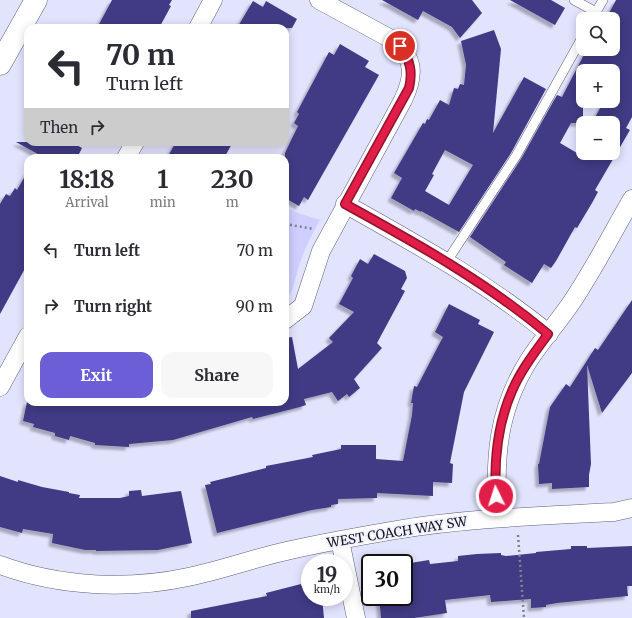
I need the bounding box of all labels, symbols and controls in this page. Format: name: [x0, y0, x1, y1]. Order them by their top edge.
map controls: [576, 12, 620, 160]
button: search: [576, 12, 620, 56]
pin: [383, 29, 417, 63]
icon: arrive: [389, 35, 411, 57]
text: 70 m: [106, 37, 175, 73]
icon: left: [40, 40, 92, 92]
button: +: [576, 64, 620, 108]
text: Turn left: [106, 72, 183, 95]
icon: right: [86, 116, 108, 138]
button: −: [576, 116, 620, 160]
text: Then: [40, 118, 78, 137]
text: 18:18: [59, 164, 115, 195]
text: 1: [157, 164, 168, 195]
text: 230: [211, 164, 254, 195]
text: Arrival: [65, 194, 109, 211]
text: min: [150, 194, 176, 211]
text: m: [226, 194, 239, 211]
icon: left: [40, 239, 62, 261]
text: Turn left: [74, 241, 140, 260]
text: 70 m: [237, 241, 273, 260]
icon: right: [40, 295, 62, 317]
text: Turn right: [74, 297, 152, 316]
text: 90 m: [236, 297, 273, 316]
button: Exit: [40, 352, 153, 398]
button: Share: [161, 352, 273, 398]
position arrow: [475, 475, 517, 517]
street label: WEST COACH WAY SW: [325, 512, 469, 552]
speed limit sign: 30: [361, 554, 413, 606]
text: 19: [317, 562, 337, 587]
text: km/h: [314, 583, 340, 596]

